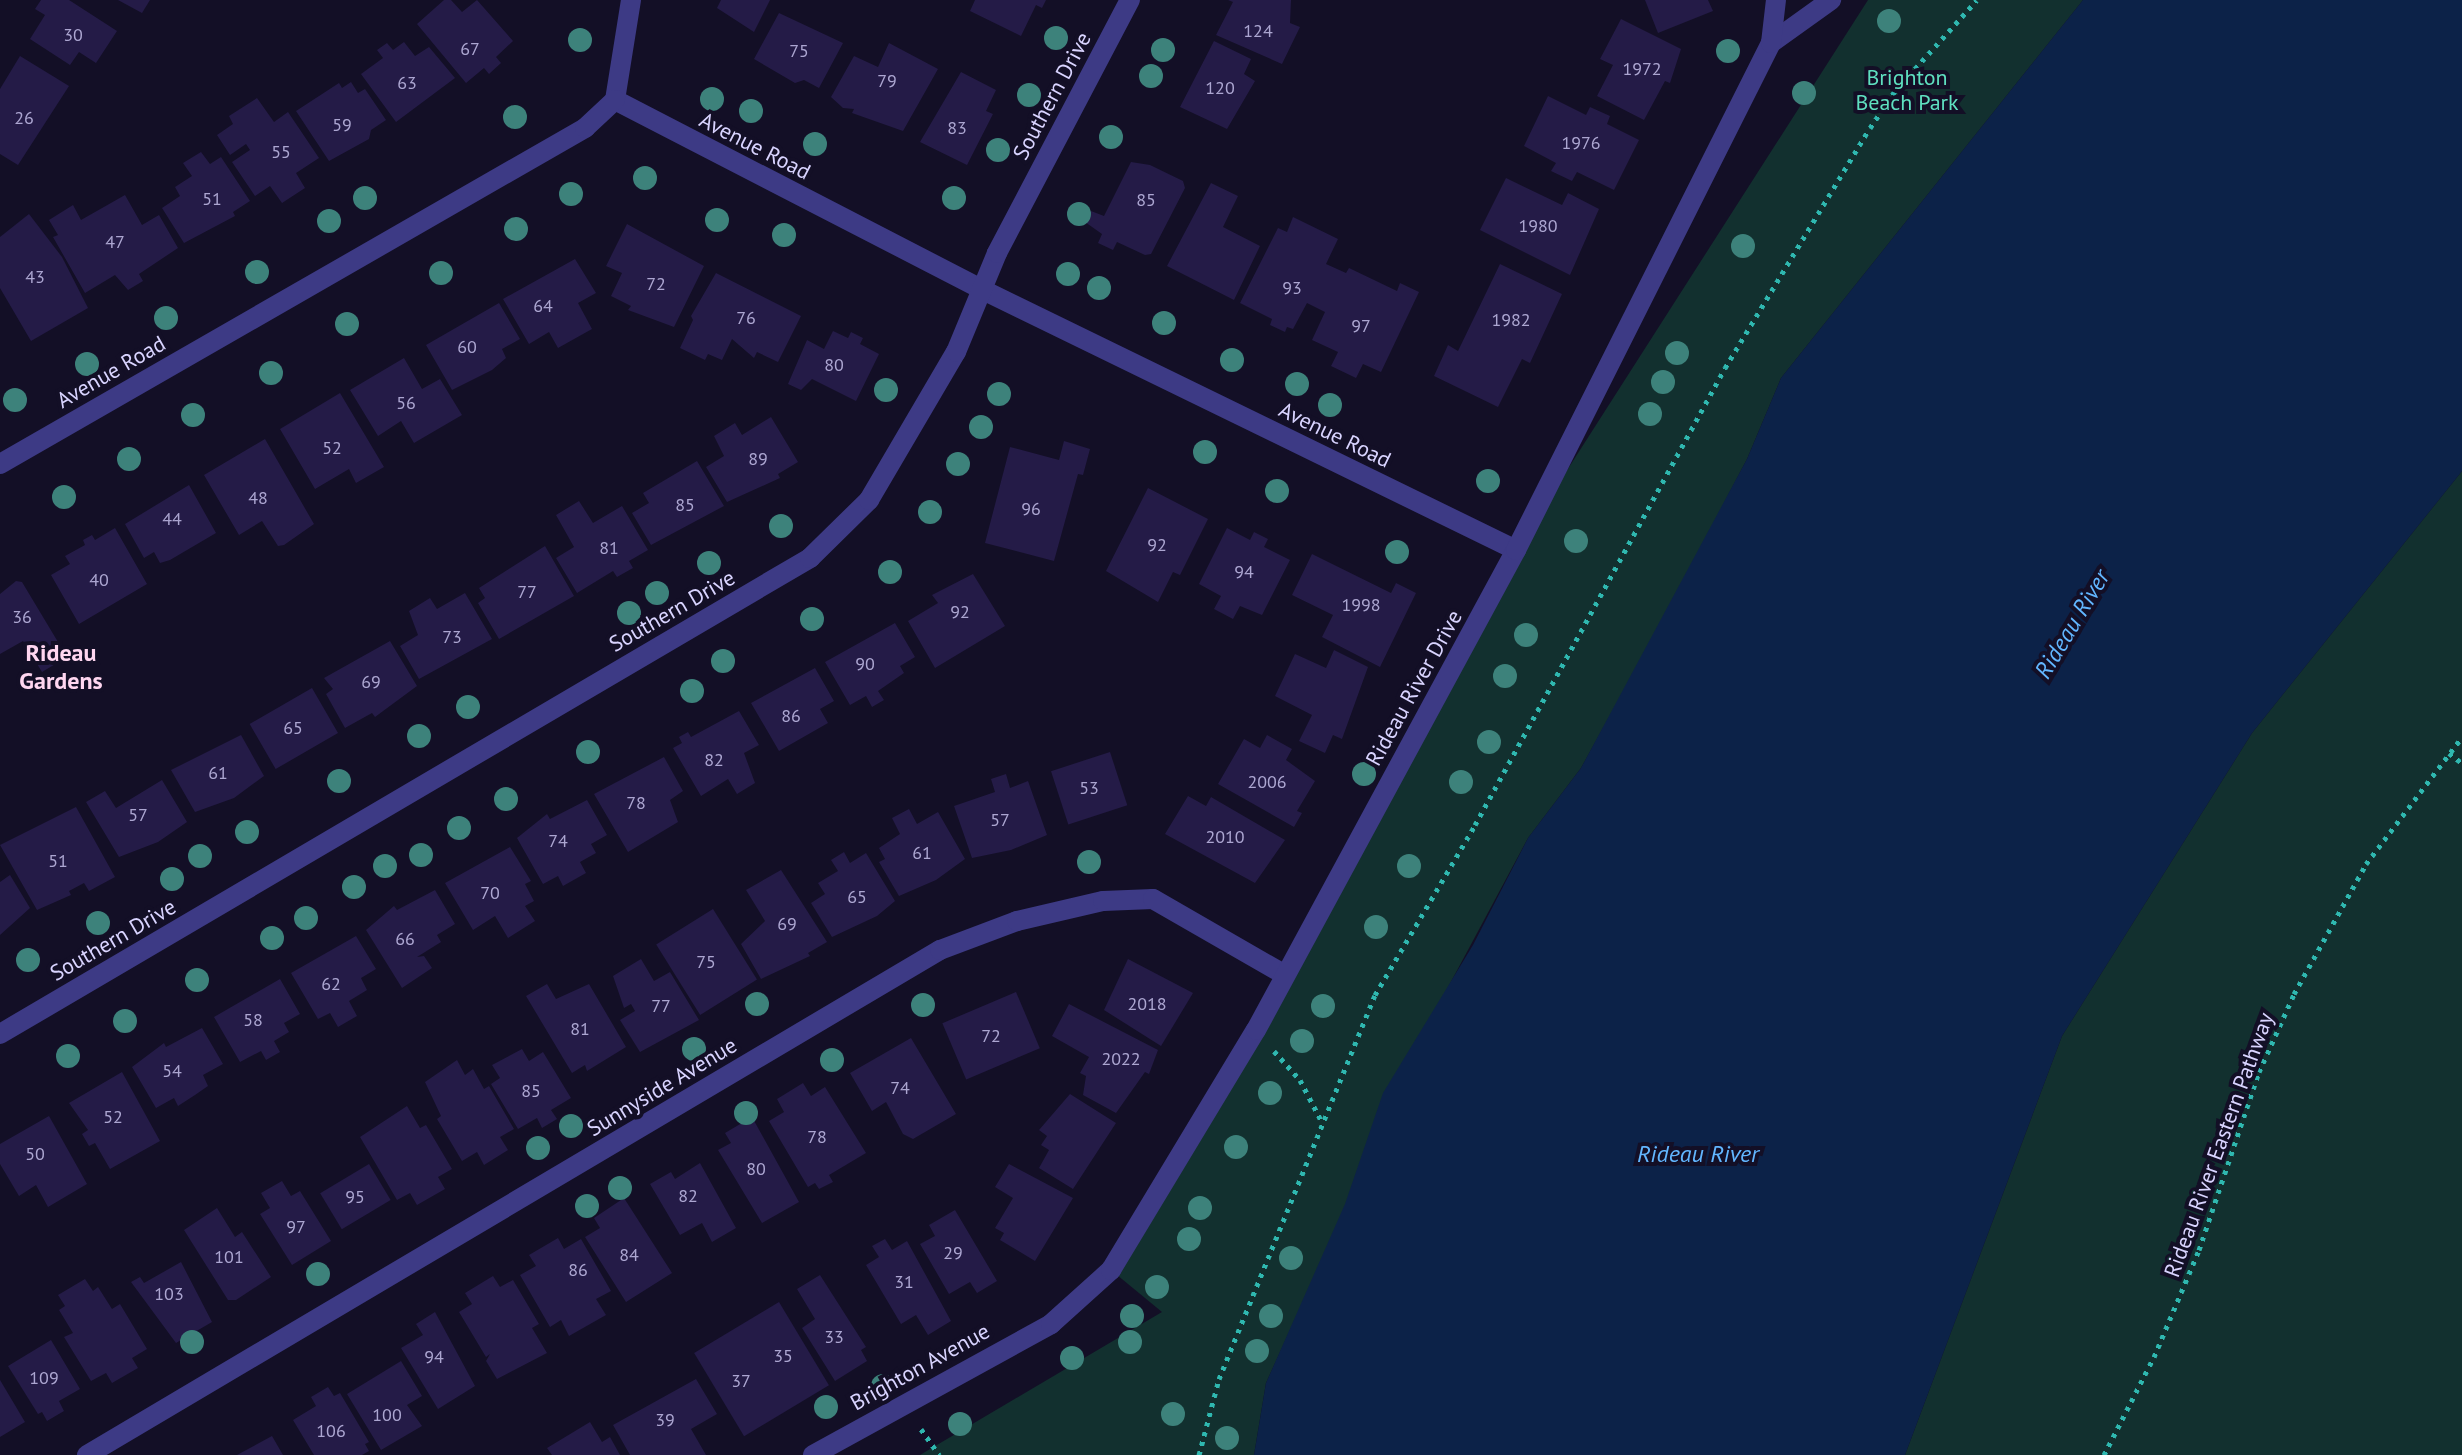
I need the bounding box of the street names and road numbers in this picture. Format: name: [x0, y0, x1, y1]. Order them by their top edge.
street label: Southern Drive: [1007, 28, 1097, 164]
street label: Avenue Road: [695, 107, 815, 185]
street label: Avenue Road: [52, 330, 170, 414]
street label: Avenue Road: [1275, 397, 1395, 473]
street label: Southern Drive: [604, 564, 740, 658]
street label: Rideau River Drive: [1360, 606, 1468, 770]
street label: Southern Drive: [45, 893, 181, 987]
street label: Rideau River Eastern Pathway: [2159, 1009, 2279, 1281]
street label: Sunnyside Avenue: [582, 1032, 742, 1142]
street label: Brighton Avenue: [846, 1318, 994, 1416]

